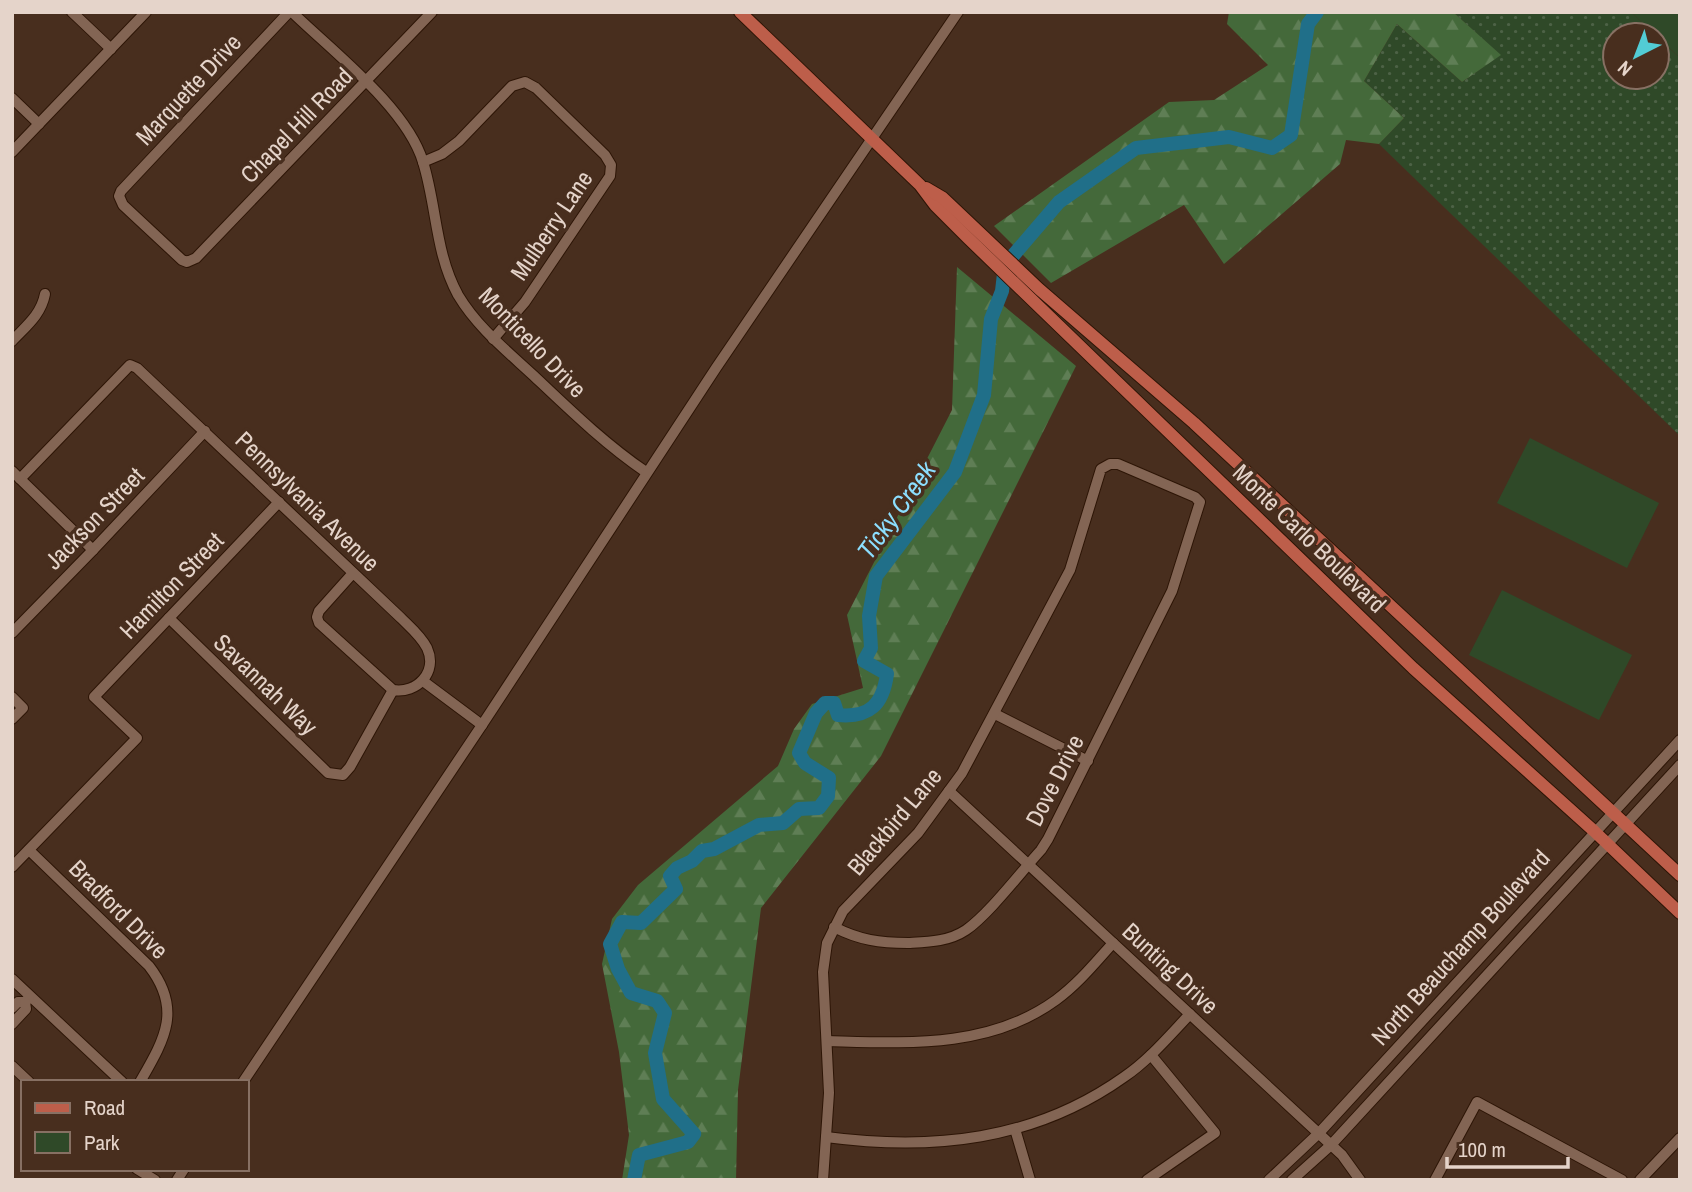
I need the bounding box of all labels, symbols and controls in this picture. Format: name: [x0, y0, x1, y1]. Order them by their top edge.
north arrow: [1601, 21, 1671, 91]
street label: Marquette Drive: [128, 26, 248, 152]
text: N: [1612, 55, 1638, 82]
street label: Chapel Hill Road: [233, 60, 359, 190]
street label: Mulberry Lane: [503, 164, 599, 286]
street label: Monticello Drive: [472, 280, 594, 404]
street label: Pennsylvania Avenue: [229, 424, 387, 578]
water label: Ticky Creek: [849, 453, 944, 566]
street label: Monte Carlo Boulevard: [1226, 457, 1394, 619]
street label: Jackson Street: [37, 460, 151, 576]
street label: Hamilton Street: [112, 524, 230, 645]
street label: Savannah Way: [207, 626, 325, 742]
street label: Dove Drive: [1017, 729, 1091, 831]
street label: Blackbird Lane: [840, 760, 948, 882]
street label: North Beauchamp Boulevard: [1364, 842, 1556, 1052]
street label: Bradford Drive: [62, 852, 176, 966]
street label: Bunting Drive: [1116, 915, 1226, 1021]
legend: [21, 1080, 248, 1171]
text: Road: [84, 1093, 125, 1122]
scale bar: [1447, 1126, 1568, 1170]
text: Park: [84, 1128, 120, 1157]
text: 100 m: [1458, 1135, 1506, 1164]

